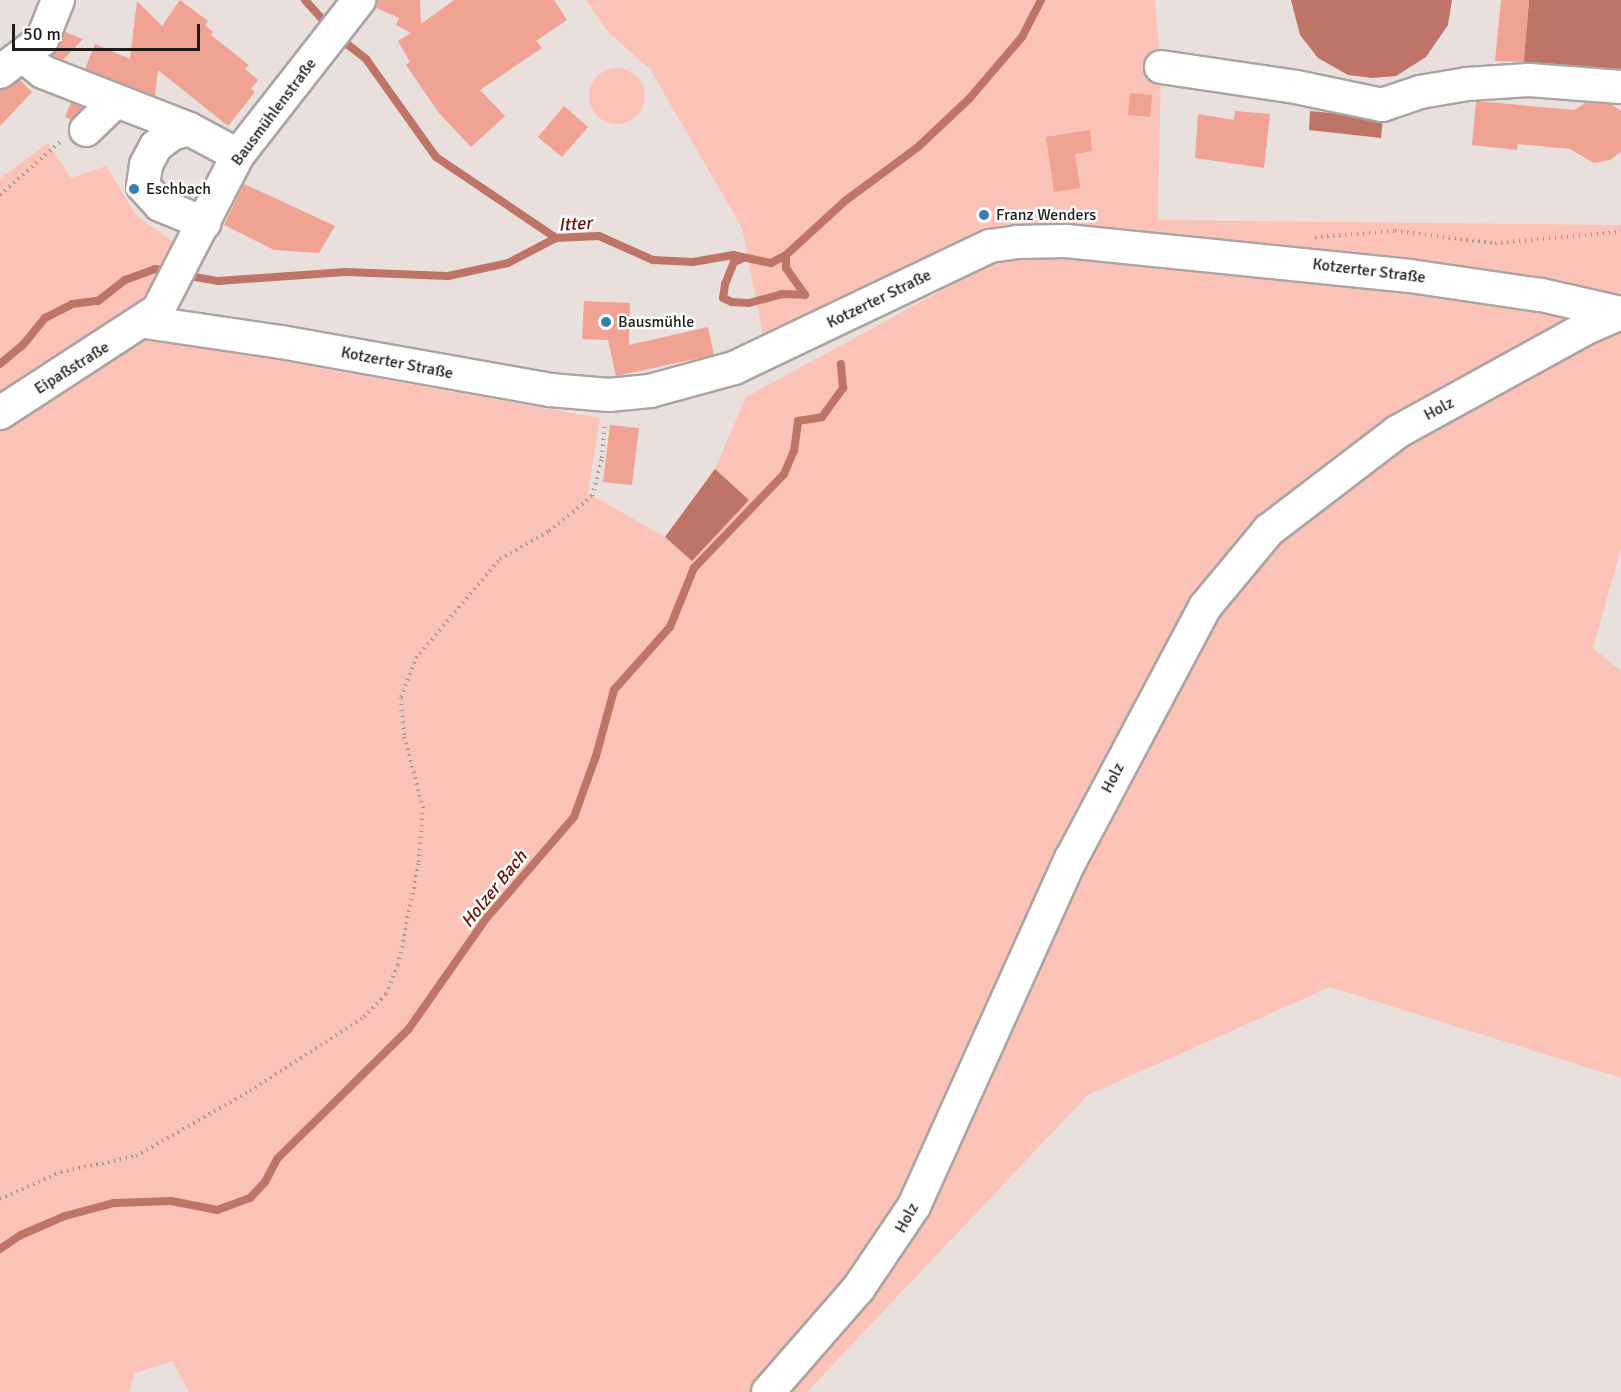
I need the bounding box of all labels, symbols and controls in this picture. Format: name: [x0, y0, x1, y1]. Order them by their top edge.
scale bar: [15, 12, 202, 50]
text: 50 m: [23, 23, 61, 45]
street label: Bausmühlenstraße: [227, 54, 321, 170]
place label: Eschbach: [146, 179, 211, 199]
marker: Eschbach: [127, 182, 141, 196]
place label: Franz Wenders: [996, 205, 1096, 225]
marker: Franz Wenders: [977, 208, 991, 222]
water label: Itter: [558, 212, 592, 236]
street label: Kotzerter Straße: [1311, 255, 1427, 287]
street label: Kotzerter Straße: [824, 265, 934, 333]
place label: Bausmühle: [618, 312, 694, 332]
marker: Bausmühle: [599, 315, 613, 329]
street label: Eipaßstraße: [31, 337, 113, 399]
street label: Kotzerter Straße: [339, 343, 455, 383]
street label: Holz: [1421, 393, 1457, 425]
street label: Holz: [1097, 760, 1129, 796]
water label: Holzer Bach: [456, 846, 532, 932]
street label: Holz: [891, 1200, 923, 1236]

